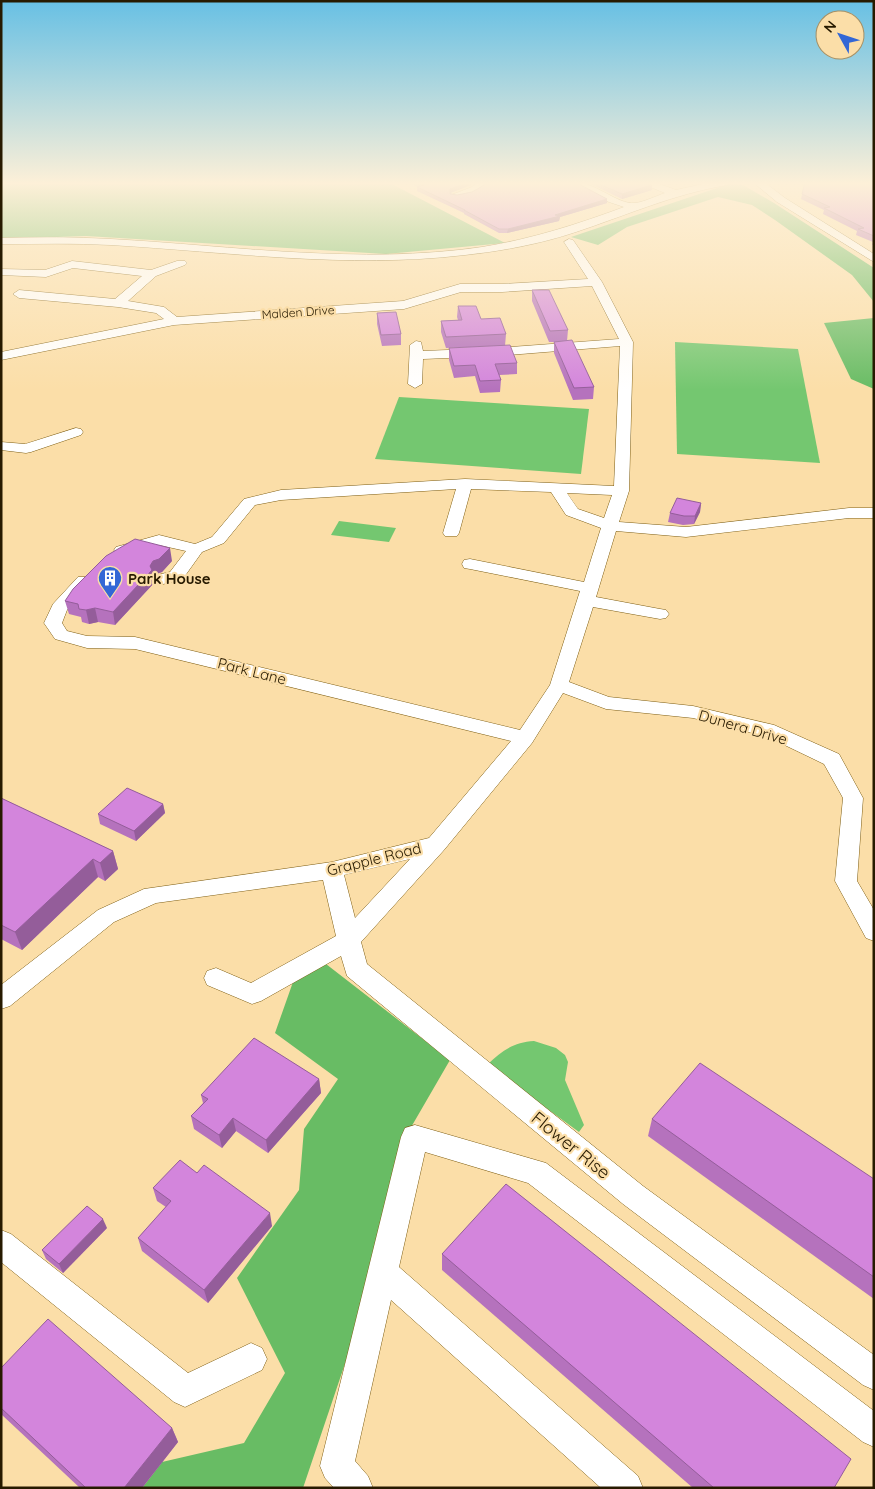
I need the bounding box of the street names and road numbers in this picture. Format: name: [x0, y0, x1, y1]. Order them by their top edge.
street label: Malden Drive: [261, 302, 335, 322]
street label: Park Lane: [216, 653, 288, 689]
street label: Dunera Drive: [696, 705, 790, 749]
street label: Grapple Road: [325, 838, 423, 880]
street label: Flower Rise: [527, 1106, 615, 1184]

